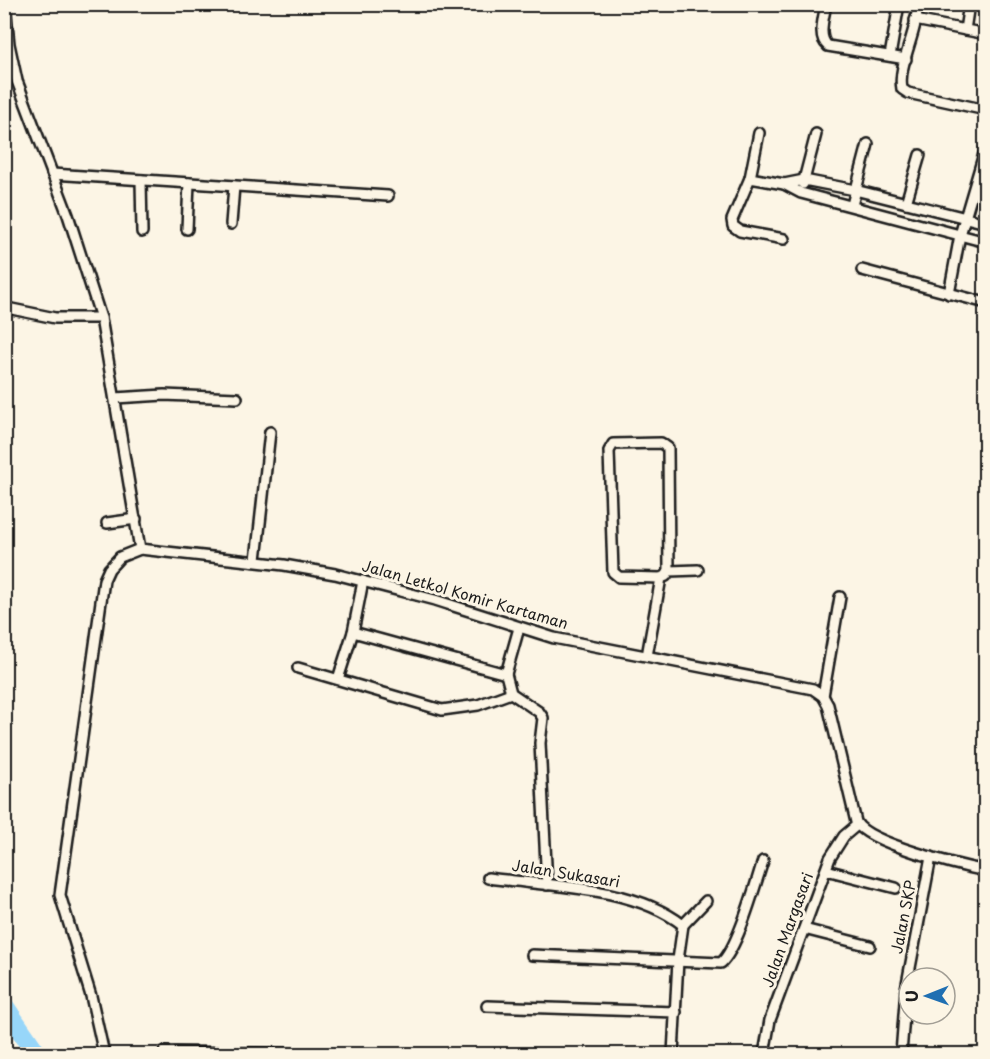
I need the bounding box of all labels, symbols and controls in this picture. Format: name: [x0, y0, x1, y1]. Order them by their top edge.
street label: Jalan Letkol Komir Kartaman: [360, 553, 571, 634]
street label: Jalan Sukasari: [511, 853, 622, 892]
street label: Jalan Margasari: [755, 869, 818, 990]
street label: Jalan SKP: [884, 878, 921, 955]
north arrow: [897, 966, 957, 1026]
text: U: [899, 990, 923, 1003]

